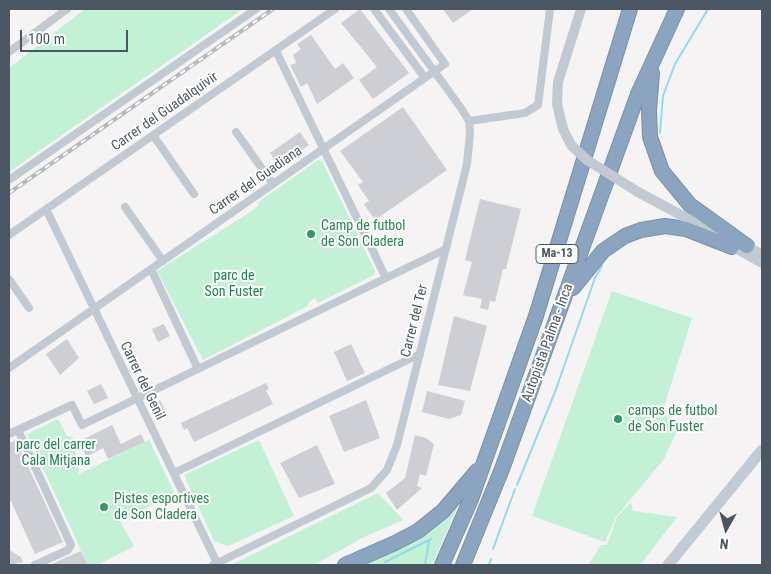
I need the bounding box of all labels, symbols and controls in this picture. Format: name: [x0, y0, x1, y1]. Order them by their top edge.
scale bar: [22, 20, 130, 52]
text: 100 m: [28, 30, 65, 48]
street label: Carrer del Guadalquivir: [109, 69, 221, 155]
street label: Carrer del Guadiana: [206, 143, 306, 219]
place label: Camp de futbol de Son Cladera: [321, 218, 406, 250]
marker: Camp de futbol de Son Cladera: [305, 228, 317, 240]
road number: Ma-13: [536, 244, 578, 264]
park label: parc de Son Fuster: [205, 268, 263, 300]
street label: Autopista Palma - Inca: [519, 282, 577, 404]
street label: Carrer del Ter: [398, 283, 432, 359]
street label: Carrer del Genil: [116, 339, 168, 423]
place label: camps de futbol de Son Fuster: [628, 403, 717, 436]
marker: camps de futbol de Son Fuster: [612, 413, 624, 425]
park label: parc del carrer Cala Mitjana: [16, 437, 96, 470]
place label: Pistes esportives de Son Cladera: [114, 491, 209, 524]
marker: Pistes esportives de Son Cladera: [98, 501, 110, 513]
north arrow: [701, 504, 751, 554]
text: N: [719, 535, 729, 552]

